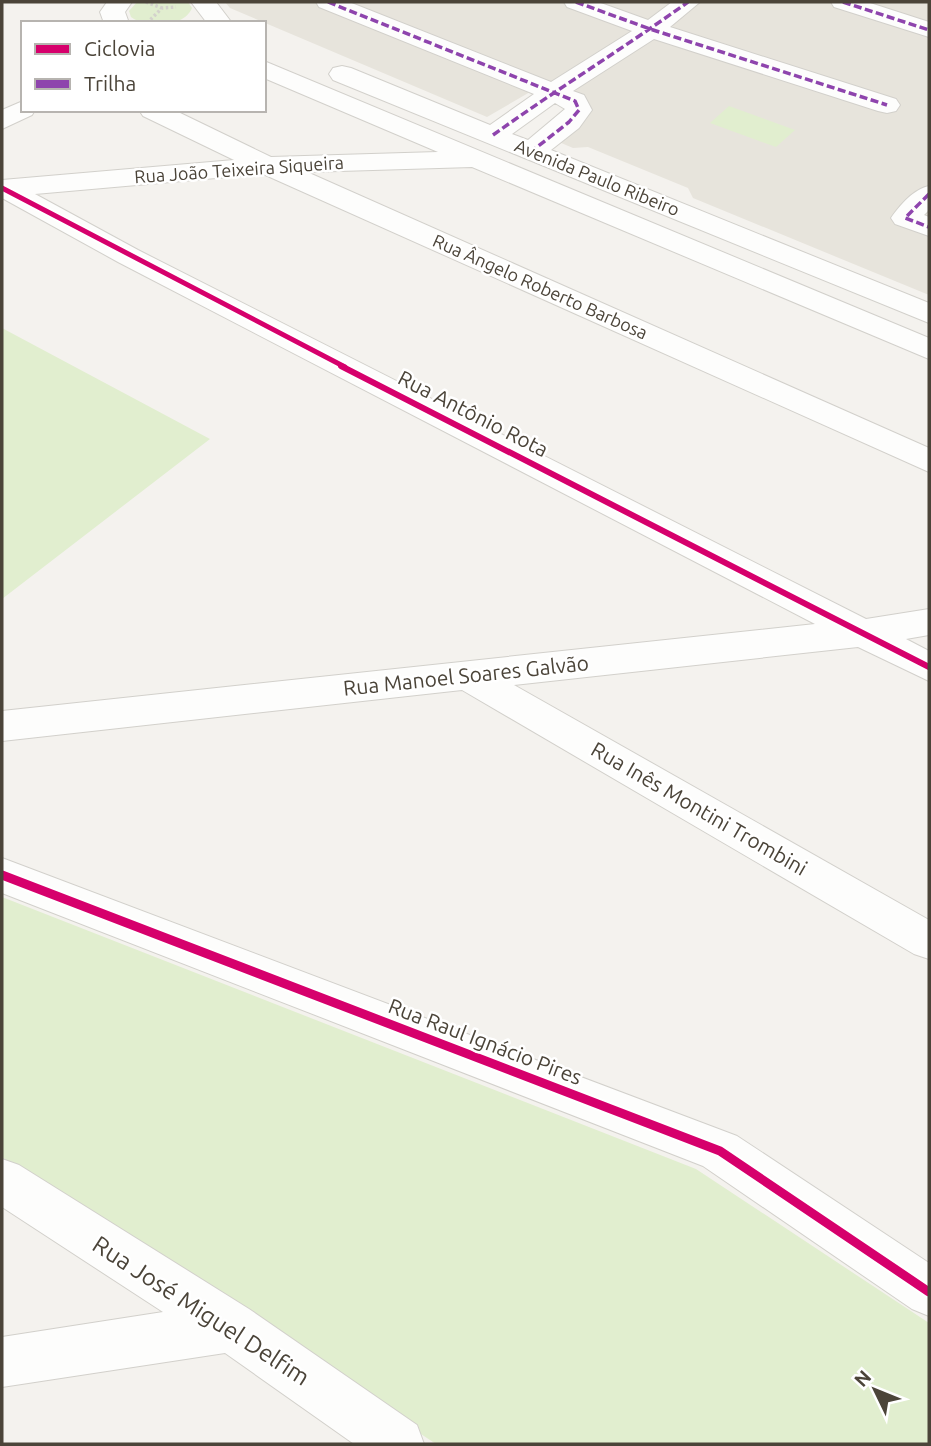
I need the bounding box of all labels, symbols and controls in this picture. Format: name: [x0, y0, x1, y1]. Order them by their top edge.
legend: [21, 21, 266, 112]
text: Ciclovia: [84, 36, 156, 60]
text: Trilha: [84, 71, 136, 95]
street label: Avenida Paulo Ribeiro: [512, 135, 683, 219]
street label: Rua João Teixeira Siqueira: [134, 152, 344, 186]
street label: Rua Ângelo Roberto Barbosa: [430, 229, 651, 343]
street label: Rua Antônio Rota: [394, 365, 553, 461]
street label: Rua Manoel Soares Galvão: [342, 650, 590, 700]
street label: Rua Inês Montini Trombini: [587, 736, 812, 880]
street label: Rua Raul Ignácio Pires: [385, 993, 586, 1089]
street label: Rua José Miguel Delfim: [88, 1230, 315, 1391]
north arrow: [840, 1355, 910, 1425]
text: N: [850, 1366, 875, 1391]

